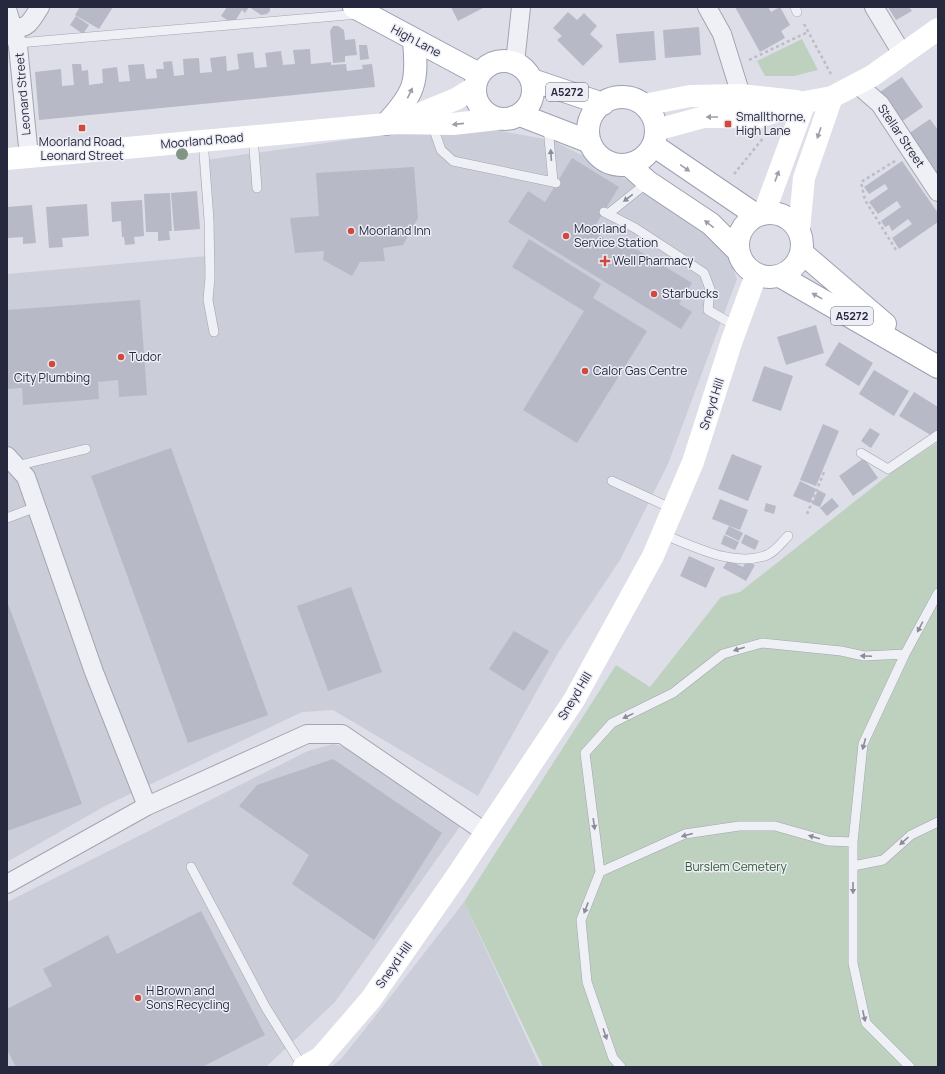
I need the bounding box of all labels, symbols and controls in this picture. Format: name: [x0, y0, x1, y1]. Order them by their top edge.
street label: High Lane: [388, 20, 444, 61]
street label: Leonard Street: [10, 52, 35, 136]
road number: A5272: [546, 83, 588, 101]
one-way arrow: [407, 88, 413, 99]
street label: Stellar Street: [874, 101, 929, 171]
place label: Smallthorne, High Lane: [736, 108, 806, 139]
one-way arrow: [705, 114, 718, 120]
marker: Smallthorne, High Lane: [723, 119, 733, 129]
one-way arrow: [452, 120, 464, 127]
marker: Moorland Road, Leonard Street: [77, 123, 87, 133]
street label: Moorland Road: [160, 128, 244, 153]
one-way arrow: [816, 128, 822, 140]
place label: Moorland Road, Leonard Street: [39, 133, 125, 164]
one-way arrow: [548, 149, 554, 161]
one-way arrow: [680, 164, 691, 172]
one-way arrow: [775, 170, 781, 182]
one-way arrow: [622, 194, 633, 202]
place label: Moorland Service Station: [574, 220, 658, 251]
one-way arrow: [704, 220, 715, 228]
place label: Moorland Inn: [359, 222, 431, 239]
marker: Moorland Inn: [346, 226, 356, 236]
marker: Moorland Service Station: [561, 231, 571, 241]
place label: Well Pharmacy: [613, 252, 694, 269]
marker: Well Pharmacy: [600, 256, 610, 266]
place label: Starbucks: [662, 285, 718, 302]
marker: Starbucks: [649, 289, 659, 299]
one-way arrow: [811, 293, 822, 300]
road number: A5272: [831, 307, 873, 325]
place label: Tudor: [129, 348, 162, 365]
marker: Tudor: [116, 352, 126, 362]
marker: City Plumbing: [47, 359, 57, 369]
place label: Calor Gas Centre: [593, 362, 687, 379]
marker: Calor Gas Centre: [580, 366, 590, 376]
place label: City Plumbing: [14, 369, 90, 386]
street label: Sneyd Hill: [695, 376, 728, 432]
one-way arrow: [916, 621, 923, 633]
one-way arrow: [732, 646, 744, 652]
one-way arrow: [860, 652, 873, 659]
street label: Sneyd Hill: [553, 668, 596, 723]
one-way arrow: [622, 712, 634, 719]
one-way arrow: [861, 739, 867, 751]
one-way arrow: [591, 818, 597, 830]
one-way arrow: [680, 832, 693, 838]
one-way arrow: [808, 834, 821, 840]
one-way arrow: [899, 836, 909, 845]
park label: Burslem Cemetery: [685, 858, 788, 875]
one-way arrow: [850, 882, 856, 895]
one-way arrow: [582, 902, 588, 914]
street label: Sneyd Hill: [371, 938, 416, 992]
place label: H Brown and Sons Recycling: [146, 982, 230, 1013]
marker: H Brown and Sons Recycling: [133, 993, 143, 1003]
one-way arrow: [862, 1010, 868, 1023]
one-way arrow: [602, 1028, 608, 1040]

